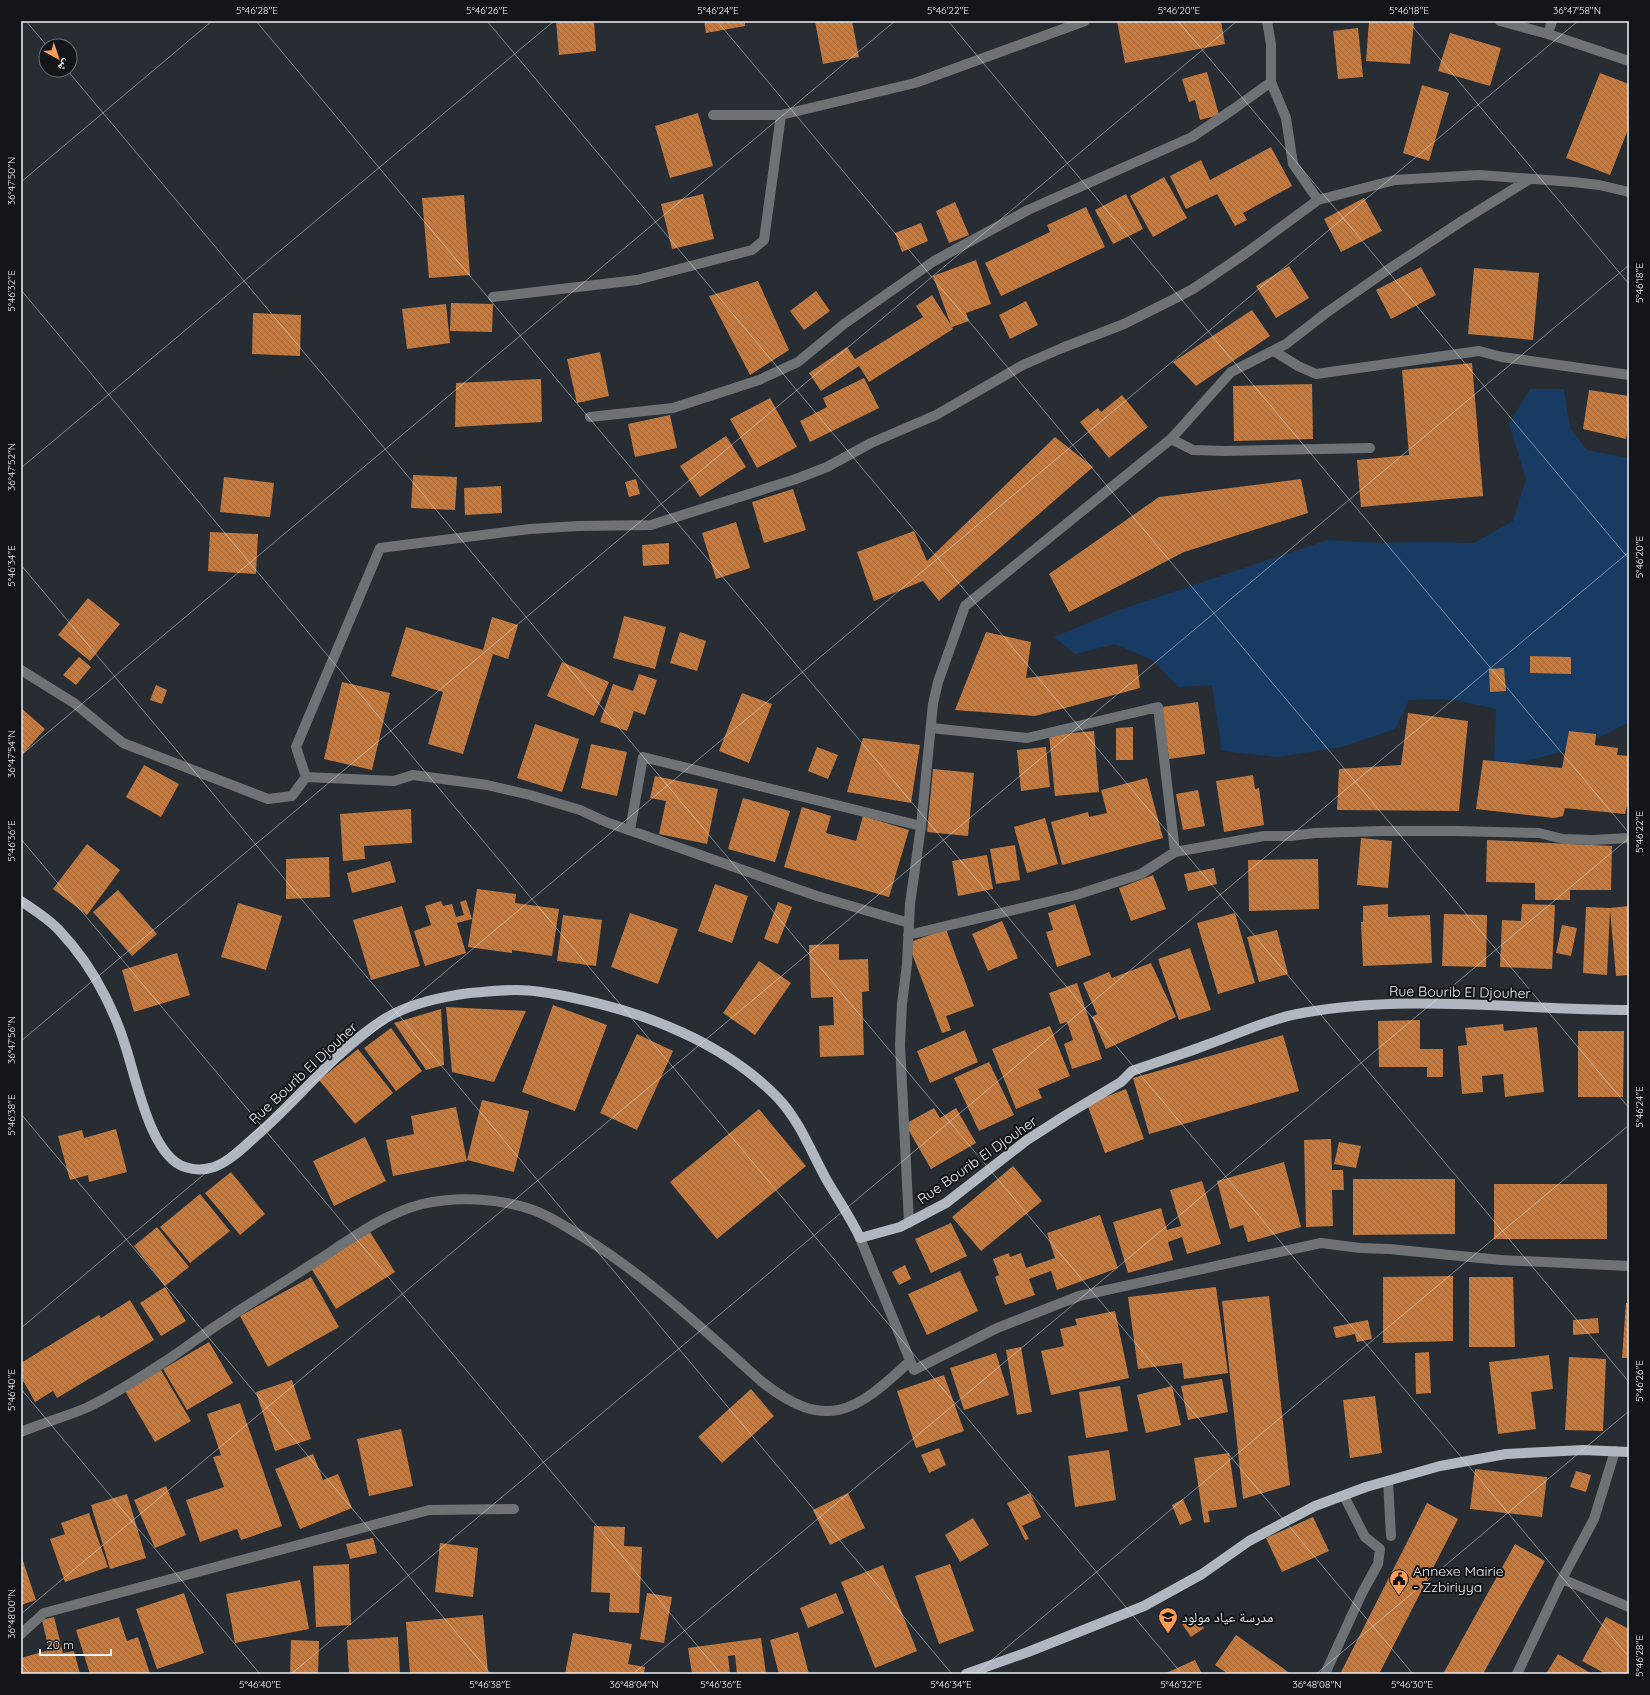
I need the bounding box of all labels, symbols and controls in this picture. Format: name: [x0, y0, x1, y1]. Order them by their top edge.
text: 5°46'28"E: [236, 4, 278, 17]
text: 5°46'26"E: [466, 4, 508, 17]
text: 5°46'24"E: [697, 4, 739, 17]
text: 5°46'22"E: [927, 4, 969, 17]
text: 5°46'20"E: [1158, 4, 1200, 17]
text: 5°46'18"E: [1389, 4, 1429, 17]
text: 36°47'58"N: [1553, 4, 1601, 17]
north arrow: [38, 38, 78, 78]
text: ش: [55, 56, 73, 75]
text: 36°47'50"N: [5, 157, 18, 205]
text: 5°46'18"E: [1633, 263, 1646, 303]
text: 5°46'32"E: [5, 270, 18, 312]
text: 36°47'52"N: [5, 443, 18, 491]
text: 5°46'20"E: [1633, 536, 1646, 578]
text: 5°46'34"E: [5, 545, 18, 587]
text: 36°47'54"N: [5, 730, 18, 778]
text: 5°46'22"E: [1633, 811, 1646, 853]
text: 5°46'36"E: [5, 820, 18, 862]
street label: Rue Bourib El Djouher: [1389, 982, 1532, 1002]
text: 36°47'56"N: [5, 1016, 18, 1064]
street label: Rue Bourib El Djouher: [245, 1018, 361, 1128]
text: 5°46'24"E: [1633, 1086, 1646, 1128]
text: 5°46'38"E: [5, 1094, 18, 1136]
street label: Rue Bourib El Djouher: [914, 1112, 1041, 1208]
text: 5°46'26"E: [1633, 1360, 1646, 1402]
text: 5°46'40"E: [5, 1369, 18, 1411]
place label: Annexe Mairie - Zzbiriyya: [1413, 1562, 1504, 1596]
public building icon: Annexe Mairie - Zzbiriyya: [1388, 1568, 1410, 1596]
text: 36°48'00"N: [5, 1589, 18, 1639]
school or university icon: مدرسة عياد مولود: [1157, 1606, 1179, 1634]
place label: مدرسة عياد مولود: [1182, 1608, 1273, 1626]
scale bar: [40, 1631, 111, 1657]
text: 5°46'28"E: [1633, 1635, 1646, 1677]
text: 20 m: [46, 1637, 74, 1652]
text: 5°46'40"E: [239, 1678, 281, 1691]
text: 5°46'38"E: [469, 1678, 511, 1691]
text: 36°48'04"N: [610, 1678, 658, 1691]
text: 5°46'36"E: [700, 1678, 742, 1691]
text: 5°46'34"E: [930, 1678, 972, 1691]
text: 5°46'32"E: [1160, 1678, 1202, 1691]
text: 36°48'08"N: [1293, 1678, 1342, 1691]
text: 5°46'30"E: [1391, 1678, 1433, 1691]

